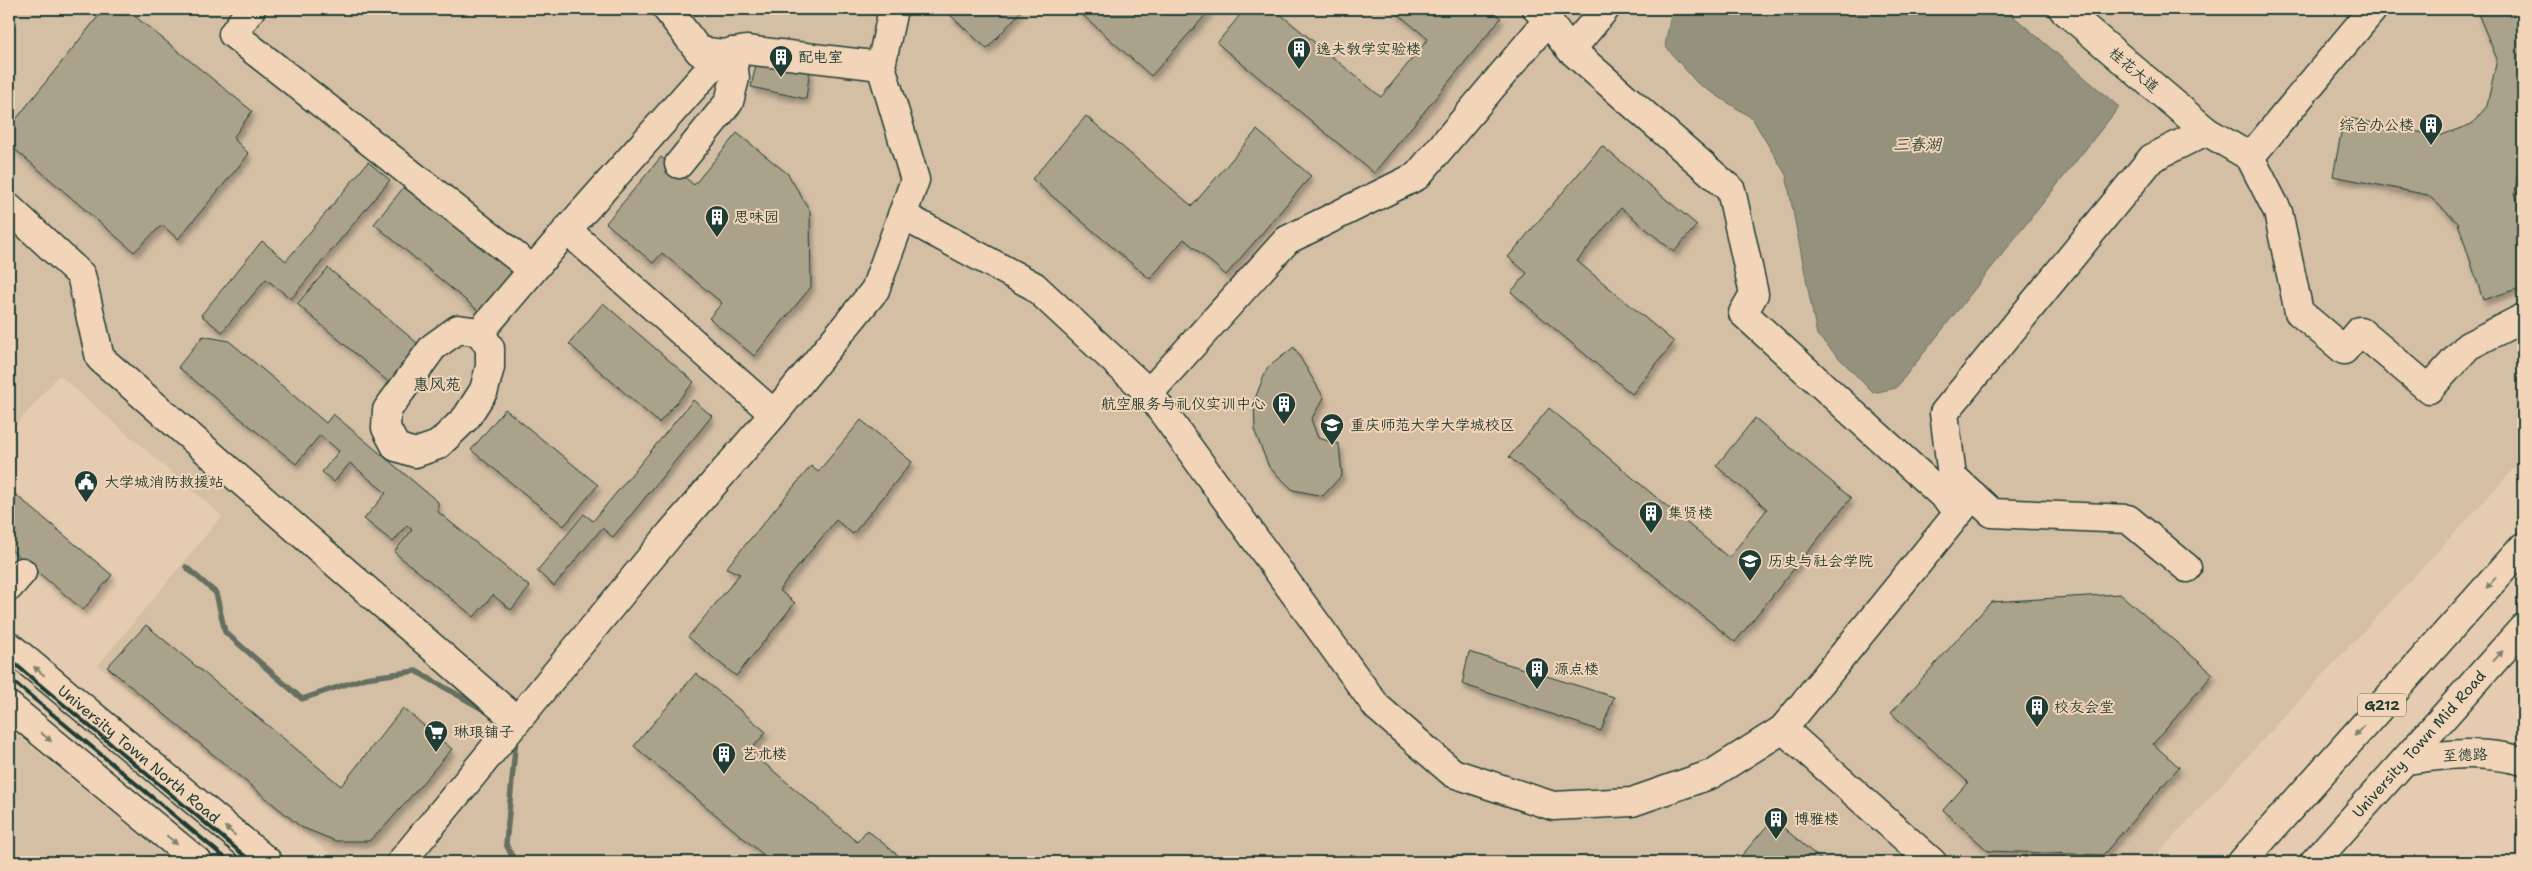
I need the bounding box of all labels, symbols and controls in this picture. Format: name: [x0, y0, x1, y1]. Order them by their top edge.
building icon: 逸夫教学实验楼: [1286, 36, 1312, 70]
place label: 逸夫教学实验楼: [1316, 39, 1421, 59]
street label: 桂花大道: [2105, 43, 2163, 97]
building icon: 配电室: [768, 44, 794, 78]
place label: 配电室: [798, 47, 843, 67]
building icon: 综合办公楼: [2418, 112, 2444, 146]
place label: 综合办公楼: [2339, 115, 2414, 135]
water label: 三春湖: [1893, 134, 1943, 155]
building icon: 思味园: [704, 204, 730, 238]
place label: 思味园: [734, 207, 779, 227]
district label: 惠风苑: [413, 374, 461, 395]
building icon: 航空服务与礼仪实训中心: [1271, 391, 1297, 425]
place label: 航空服务与礼仪实训中心: [1101, 394, 1266, 414]
school or university icon: 重庆师范大学大学城校区: [1319, 412, 1345, 446]
place label: 重庆师范大学大学城校区: [1350, 415, 1515, 435]
public building icon: 大学城消防救援站: [73, 469, 99, 503]
place label: 大学城消防救援站: [104, 472, 224, 492]
building icon: 集贤楼: [1638, 500, 1664, 534]
place label: 集贤楼: [1668, 503, 1713, 523]
school or university icon: 历史与社会学院: [1737, 548, 1763, 582]
place label: 历史与社会学院: [1768, 551, 1873, 571]
one-way arrow: [2485, 577, 2497, 589]
one-way arrow: [2492, 651, 2504, 663]
building icon: 源点楼: [1524, 656, 1550, 690]
place label: 源点楼: [1554, 659, 1599, 679]
one-way arrow: [32, 665, 45, 676]
street label: University Town Mid Road: [2348, 666, 2491, 822]
street label: University Town North Road: [53, 681, 225, 828]
building icon: 校友会堂: [2024, 694, 2050, 728]
road number: G212: [2358, 694, 2406, 716]
place label: 校友会堂: [2054, 697, 2114, 717]
supermarket icon: 琳琅铺子: [423, 719, 449, 753]
place label: 琳琅铺子: [454, 722, 514, 742]
one-way arrow: [2353, 724, 2365, 736]
one-way arrow: [40, 731, 53, 742]
building icon: 艺术楼: [711, 741, 737, 775]
place label: 艺术楼: [742, 744, 787, 764]
street label: 至德路: [2442, 744, 2488, 766]
building icon: 博雅楼: [1763, 806, 1789, 840]
place label: 博雅楼: [1794, 809, 1839, 829]
one-way arrow: [225, 825, 237, 837]
one-way arrow: [165, 835, 178, 846]

